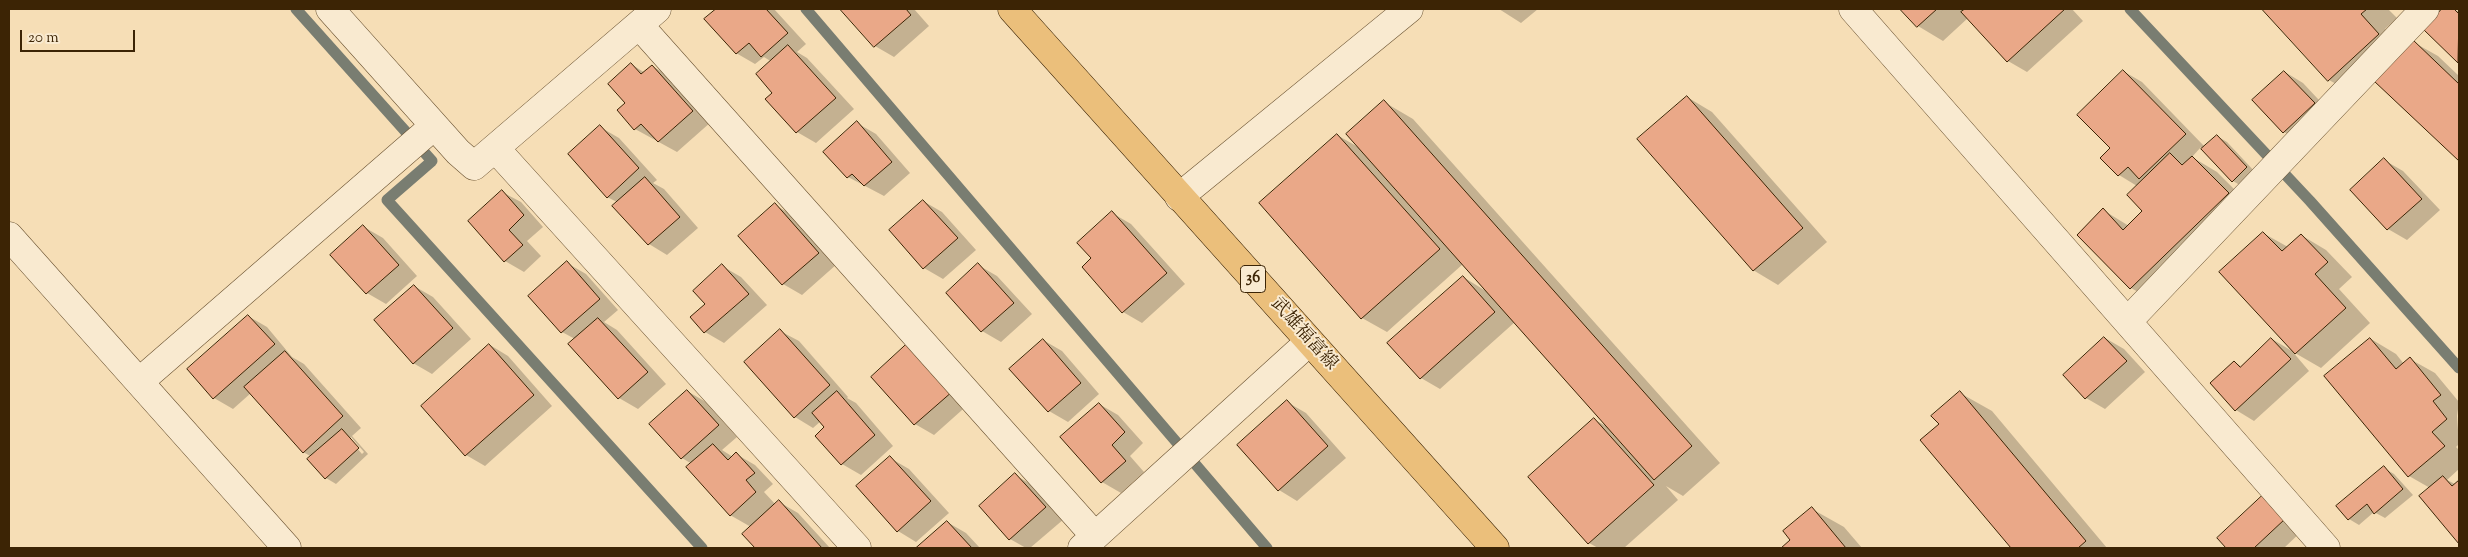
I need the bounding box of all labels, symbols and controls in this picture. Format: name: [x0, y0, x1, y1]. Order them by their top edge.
scale bar: [22, 20, 138, 52]
text: 20 m: [28, 28, 59, 49]
road number: 36: [1240, 266, 1266, 292]
street label: 武雄福富線: [1265, 294, 1341, 376]

